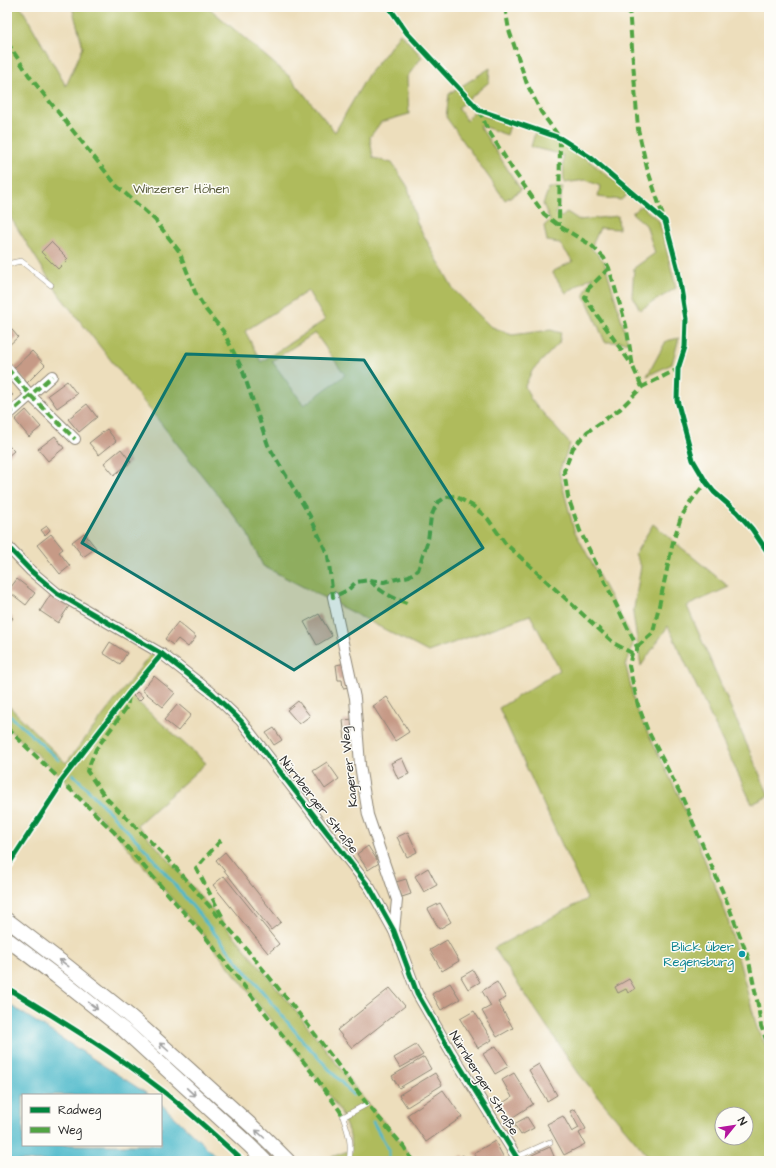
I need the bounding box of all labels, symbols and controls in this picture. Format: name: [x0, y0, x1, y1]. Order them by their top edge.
park label: Winzerer Höhen: [133, 180, 229, 198]
street label: Kagerer Weg: [336, 726, 363, 808]
street label: Nürnberger Straße: [274, 752, 363, 858]
place label: Blick über Regensburg: [663, 938, 734, 972]
marker: Blick über Regensburg: [737, 949, 747, 959]
one-way arrow: [58, 959, 69, 967]
one-way arrow: [88, 1001, 99, 1010]
street label: Nürnberger Straße: [444, 1027, 523, 1139]
one-way arrow: [158, 1042, 169, 1051]
one-way arrow: [186, 1087, 196, 1096]
legend: [22, 1094, 162, 1146]
text: Radweg: [58, 1102, 101, 1120]
north arrow: [714, 1106, 754, 1146]
text: N: [734, 1115, 750, 1128]
text: Weg: [58, 1122, 82, 1140]
one-way arrow: [255, 1129, 265, 1138]

